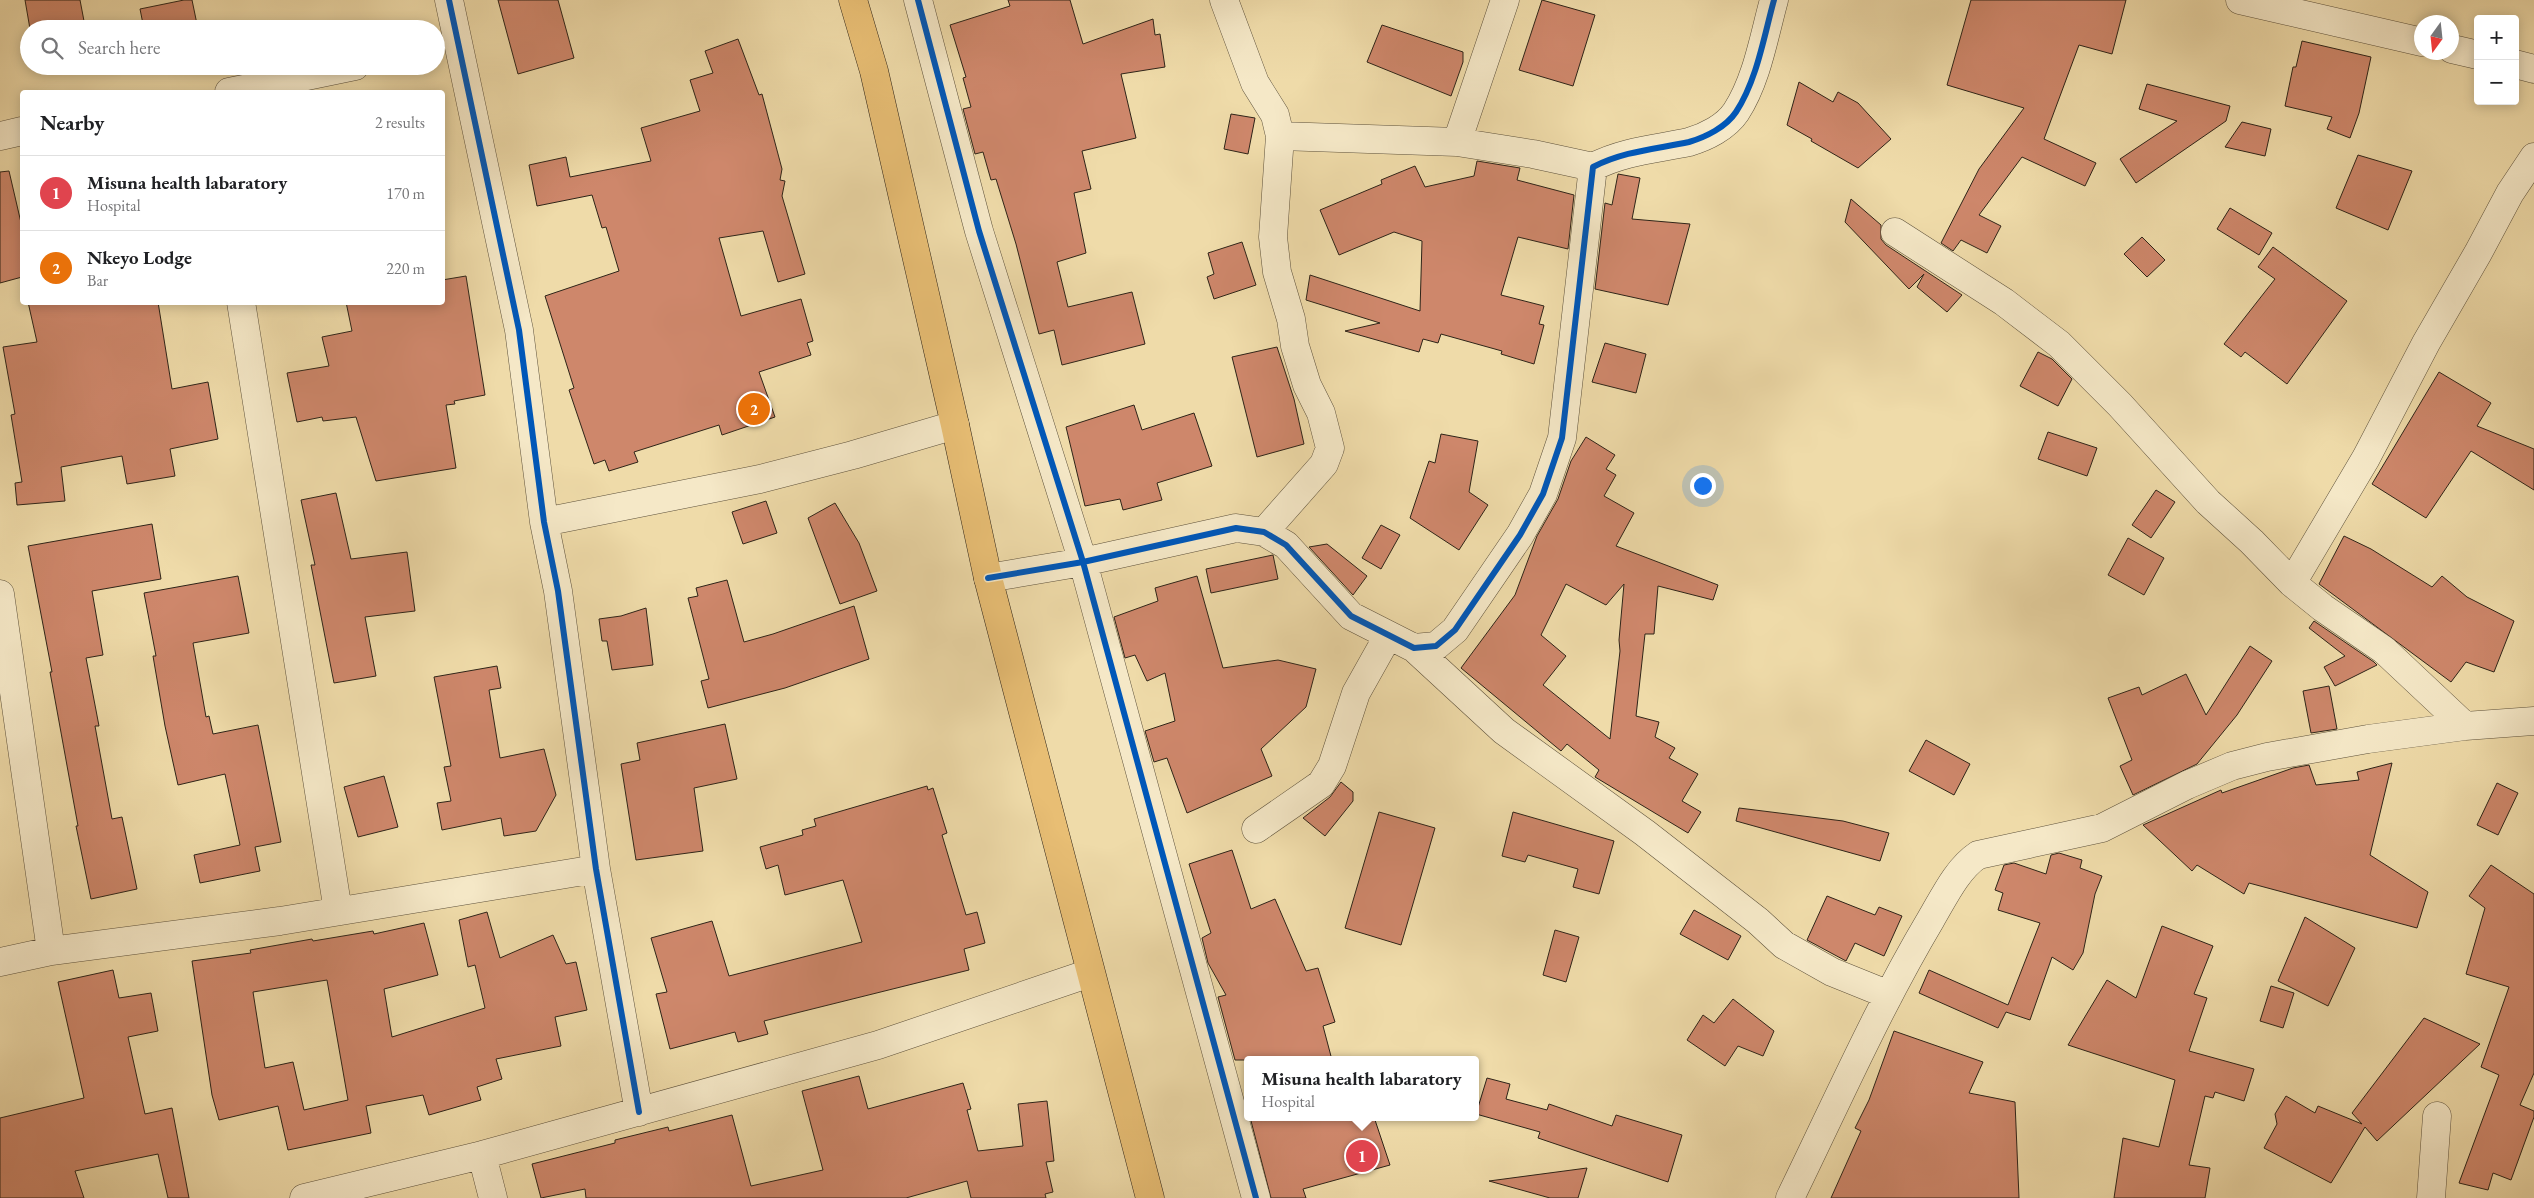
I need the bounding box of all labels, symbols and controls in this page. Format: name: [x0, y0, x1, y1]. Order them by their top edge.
north arrow: [2414, 15, 2459, 60]
map controls: [2474, 15, 2519, 105]
button: +: [2474, 15, 2519, 60]
search box: [20, 20, 445, 75]
icon: search: [38, 34, 66, 62]
text: Search here: [78, 35, 160, 60]
button: −: [2474, 60, 2519, 105]
text: Nearby: [40, 109, 104, 136]
text: 2 results: [375, 112, 425, 133]
text: Misuna health labaratory: [87, 170, 287, 195]
text: 1: [52, 183, 60, 204]
text: 170 m: [386, 183, 425, 204]
text: Hospital: [87, 195, 141, 216]
text: Nkeyo Lodge: [87, 245, 192, 270]
text: 2: [52, 258, 60, 279]
text: 220 m: [386, 258, 425, 279]
text: Bar: [87, 270, 108, 291]
pin: 2: [738, 390, 770, 428]
your location: [1690, 473, 1716, 499]
popup: [1244, 1056, 1479, 1121]
text: Misuna health labaratory: [1261, 1066, 1462, 1091]
text: Hospital: [1261, 1091, 1315, 1112]
pin: 1: [1346, 1137, 1378, 1175]

